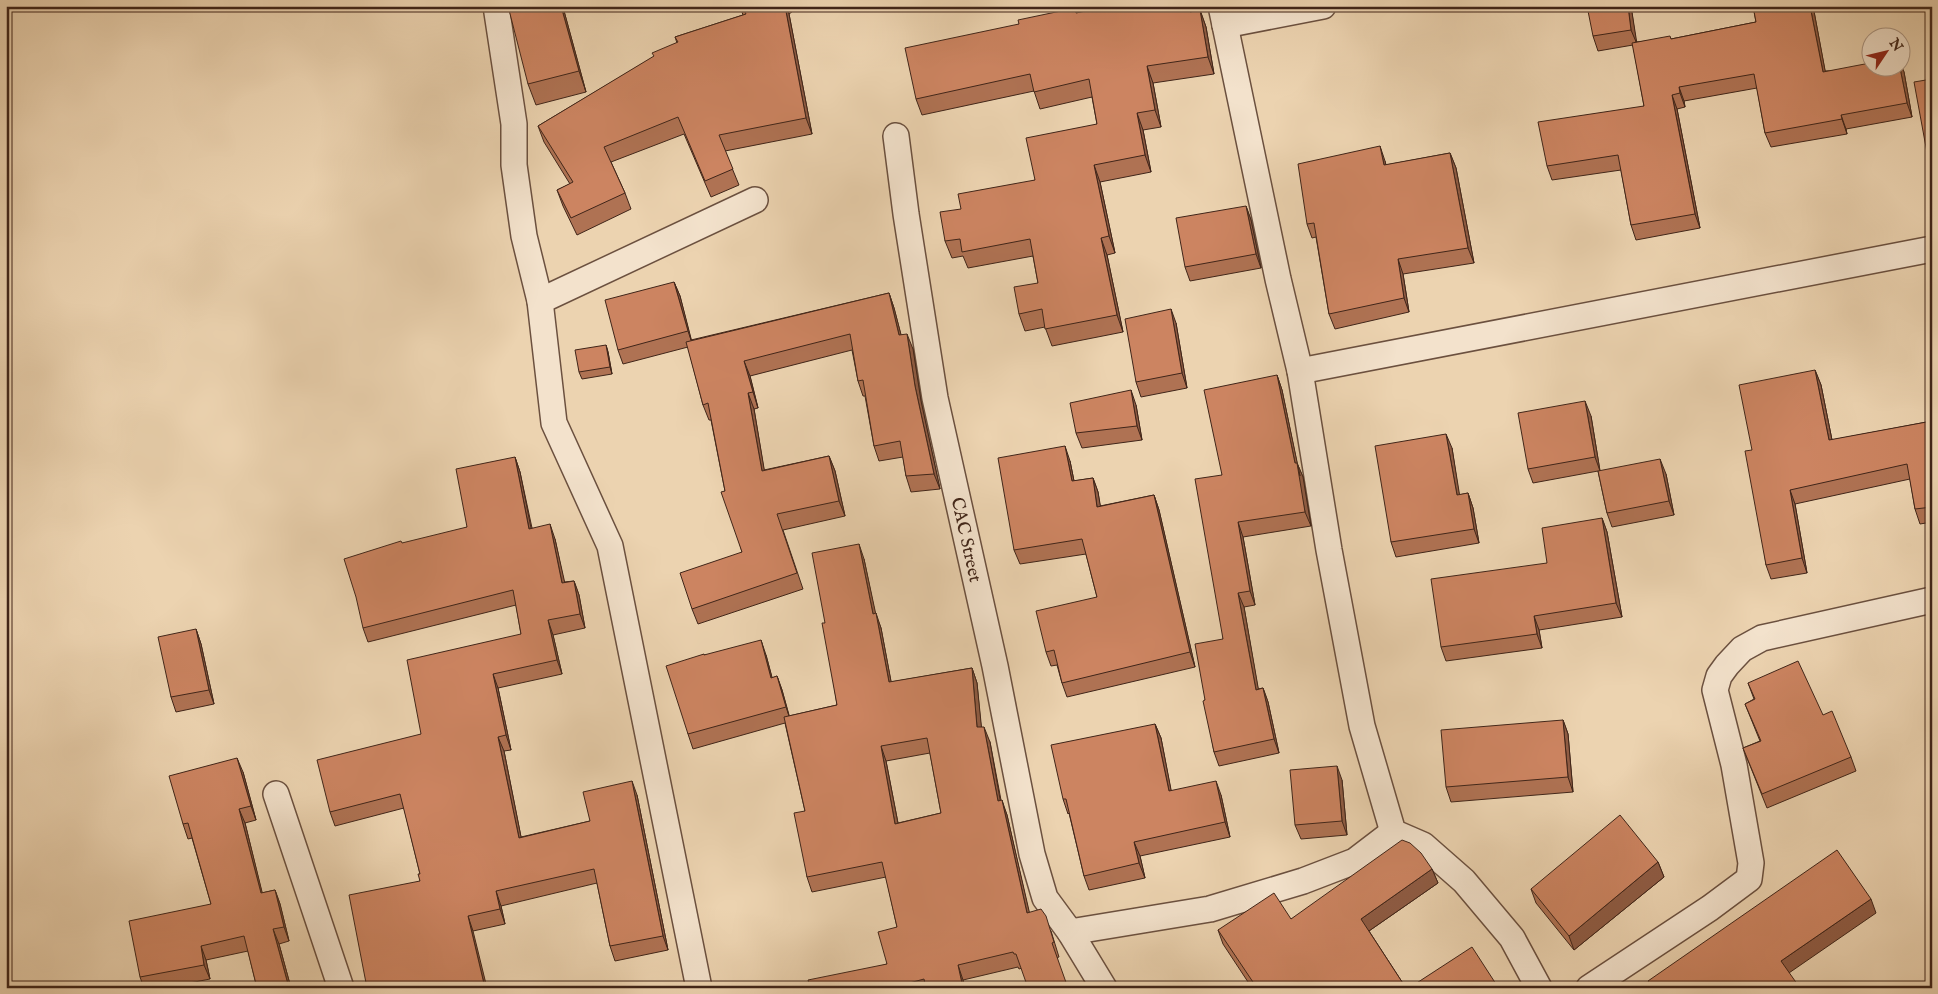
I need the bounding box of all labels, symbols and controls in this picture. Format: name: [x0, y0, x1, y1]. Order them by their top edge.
north arrow: [1860, 28, 1910, 78]
text: N: [1884, 34, 1907, 55]
street label: CAC Street: [945, 495, 986, 585]

